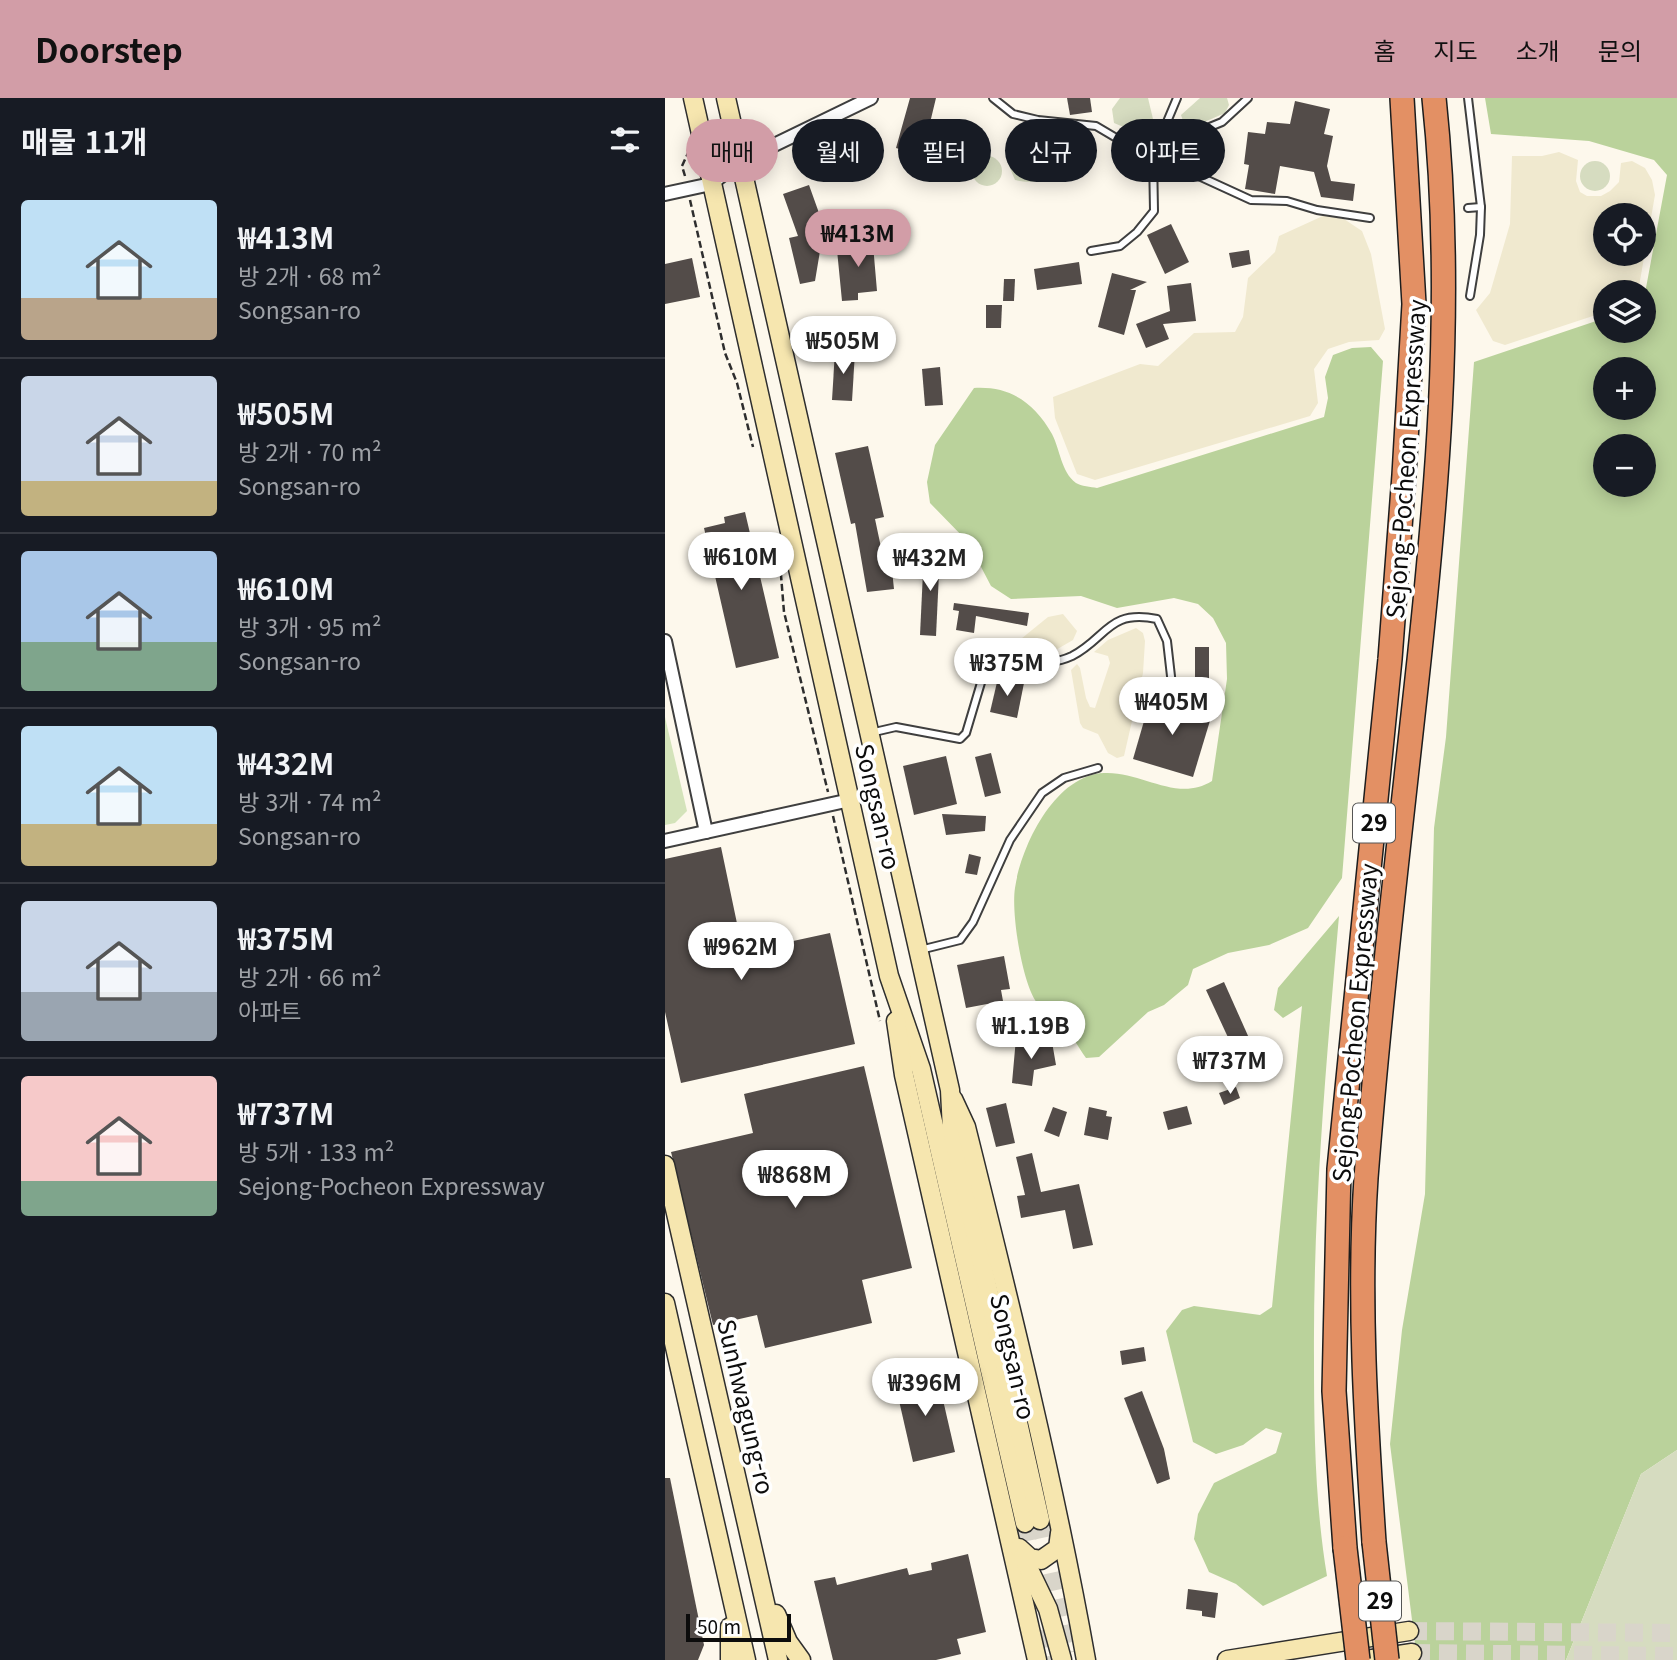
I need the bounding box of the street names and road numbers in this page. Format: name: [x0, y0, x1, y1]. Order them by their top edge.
street label: Sejong-Pocheon Expressway: [1376, 297, 1433, 620]
street label: Songsan-ro: [848, 740, 911, 873]
road number: 29: [1353, 804, 1395, 842]
street label: Sejong-Pocheon Expressway: [1322, 861, 1385, 1184]
street label: Songsan-ro: [983, 1290, 1046, 1423]
street label: Sunhwagung-ro: [710, 1315, 785, 1497]
road number: 29: [1359, 1582, 1401, 1620]

